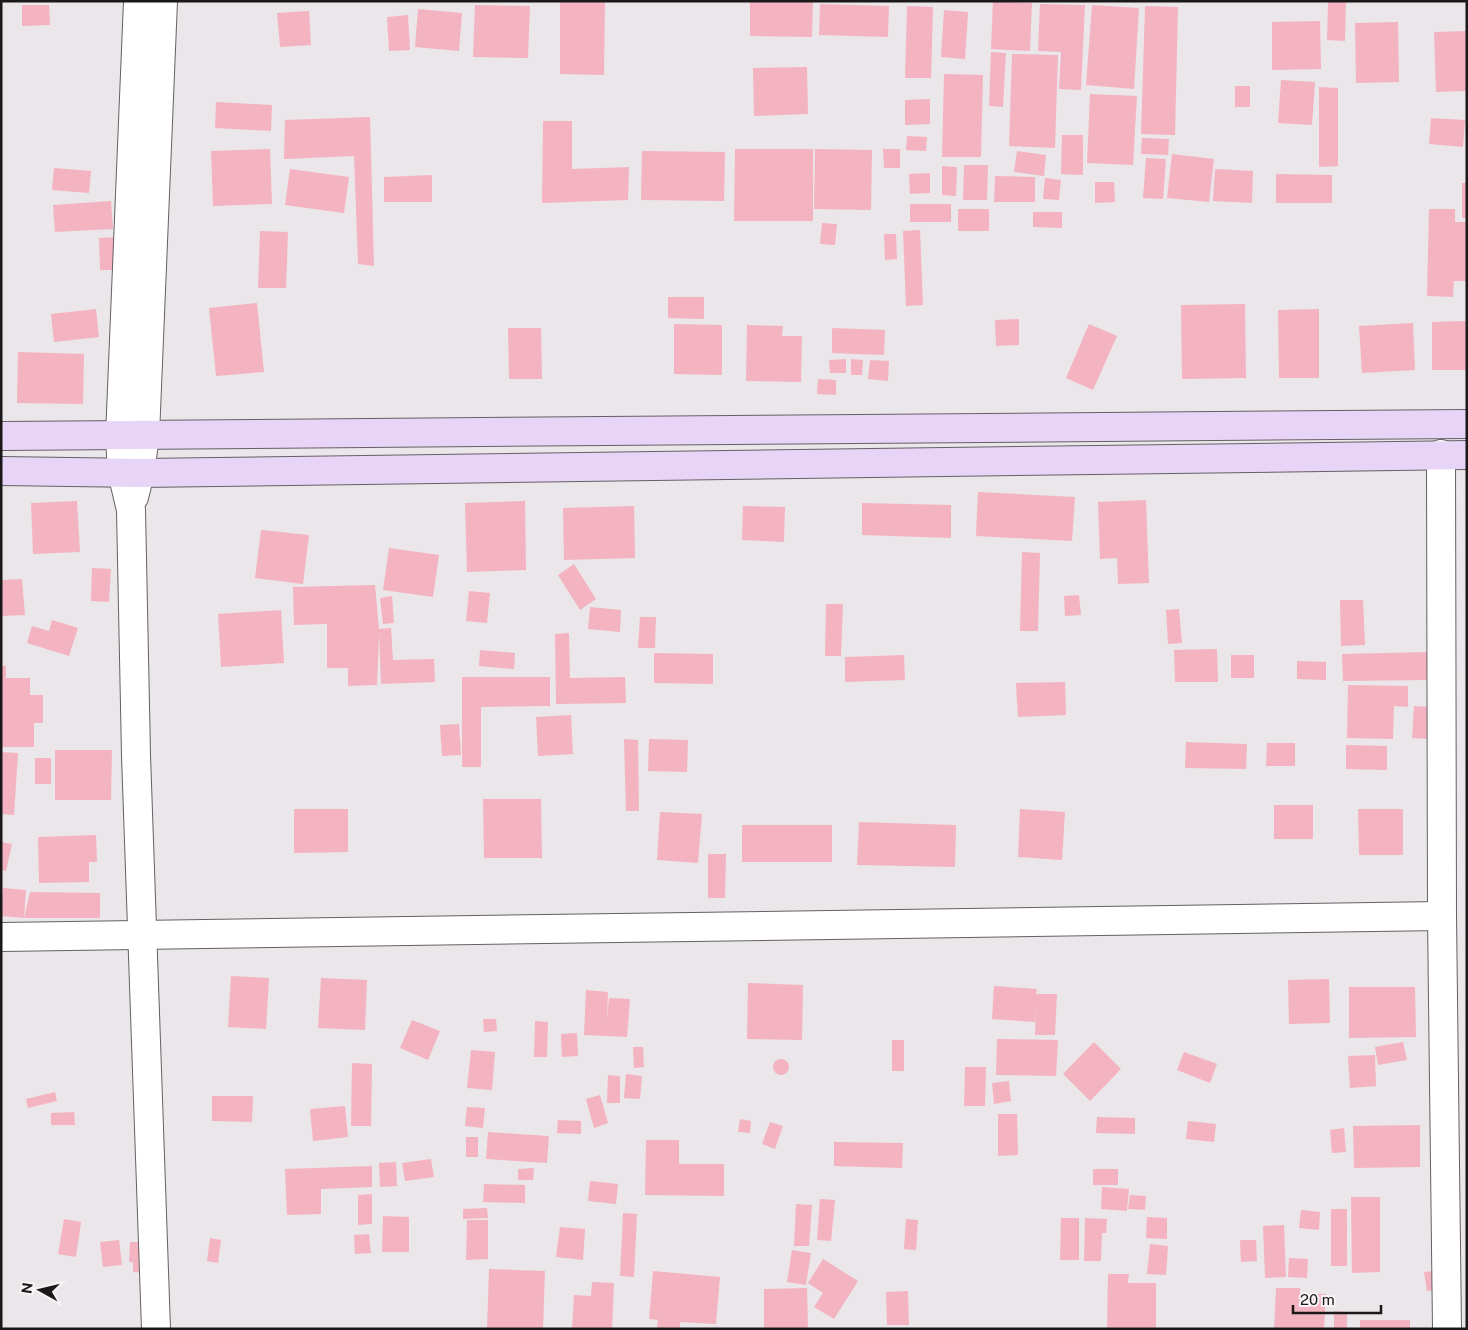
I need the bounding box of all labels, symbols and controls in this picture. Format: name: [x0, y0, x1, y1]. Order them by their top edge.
north arrow: [15, 1265, 65, 1315]
text: N: [18, 1282, 36, 1295]
scale bar: [1293, 1282, 1380, 1314]
text: 20 m: [1300, 1291, 1335, 1308]

